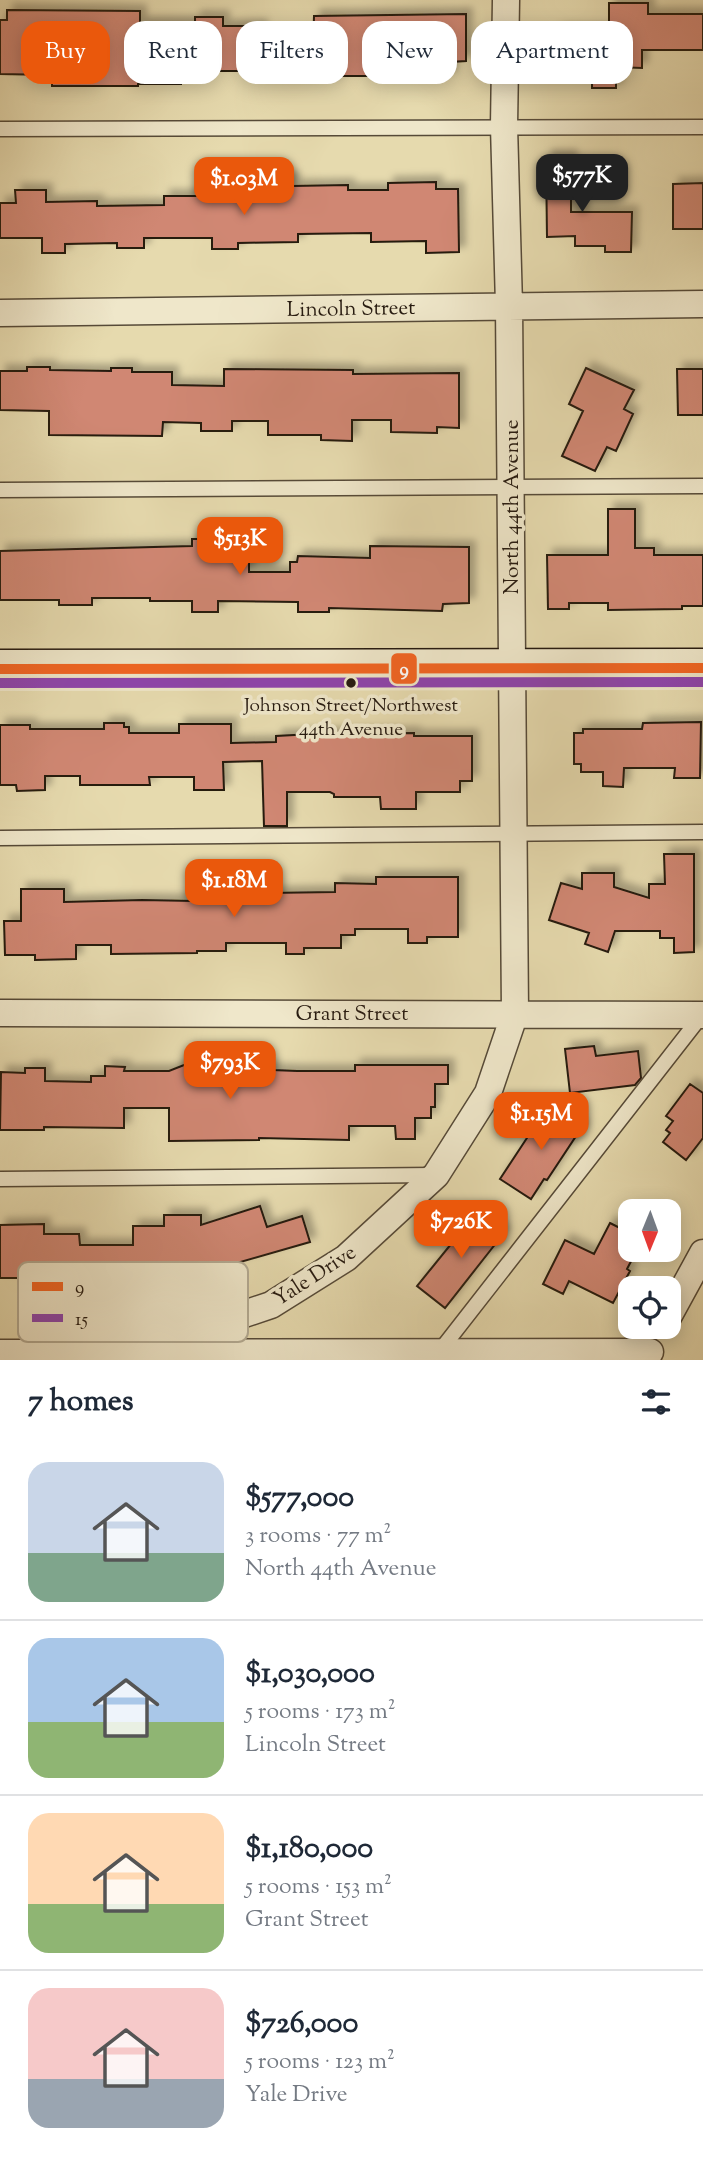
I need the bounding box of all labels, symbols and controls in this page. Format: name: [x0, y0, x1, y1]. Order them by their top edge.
chip: Buy: [21, 21, 110, 84]
chip: Rent: [124, 21, 222, 84]
chip: Filters: [236, 21, 348, 84]
chip: New: [362, 21, 457, 84]
chip: Apartment: [471, 21, 633, 84]
pin: $577K: [533, 154, 631, 214]
pin: $1.03M: [187, 158, 301, 217]
text: $577K: [552, 160, 612, 193]
text: $1.03M: [210, 163, 278, 196]
street label: Lincoln Street: [286, 294, 416, 326]
street label: North 44th Avenue: [498, 420, 528, 594]
pin: $513K: [191, 518, 289, 577]
text: $513K: [213, 523, 267, 556]
line badge: 9: [390, 652, 418, 685]
text: 9: [399, 657, 409, 684]
marker: Johnson Street/Northwest 44th Avenue: [344, 676, 358, 690]
place label: Johnson Street/Northwest 44th Avenue: [243, 693, 459, 744]
pin: $1.18M: [177, 860, 291, 919]
text: $1.18M: [201, 865, 267, 898]
street label: Grant Street: [296, 1000, 408, 1030]
pin: $793K: [181, 1042, 279, 1101]
text: $793K: [200, 1047, 260, 1080]
pin: $1.15M: [484, 1092, 598, 1152]
text: $1.15M: [510, 1098, 572, 1131]
north arrow: [618, 1199, 681, 1262]
map controls: [618, 1199, 681, 1339]
pin: $726K: [412, 1200, 510, 1260]
text: $726K: [430, 1206, 492, 1239]
street label: Yale Drive: [268, 1239, 363, 1315]
legend: [18, 1262, 248, 1342]
text: 9: [75, 1275, 84, 1302]
button: locate: [618, 1276, 681, 1339]
text: 15: [75, 1307, 88, 1334]
text: 7 homes: [28, 1381, 133, 1424]
icon: filters: [637, 1383, 675, 1421]
text: $577,000: [245, 1477, 354, 1520]
icon: home: [84, 1490, 168, 1574]
text: 3 rooms · 77 m²: [245, 1520, 391, 1553]
text: North 44th Avenue: [245, 1553, 437, 1586]
text: $1,030,000: [245, 1653, 375, 1696]
icon: home: [84, 1666, 168, 1750]
text: 5 rooms · 173 m²: [245, 1696, 396, 1729]
text: Lincoln Street: [245, 1729, 386, 1762]
text: $1,180,000: [245, 1828, 373, 1871]
icon: home: [84, 1841, 168, 1925]
text: 5 rooms · 153 m²: [245, 1871, 392, 1904]
text: Grant Street: [245, 1904, 369, 1937]
text: $726,000: [245, 2003, 358, 2046]
icon: home: [84, 2016, 168, 2100]
text: 5 rooms · 123 m²: [245, 2046, 395, 2079]
text: Yale Drive: [245, 2079, 348, 2112]

